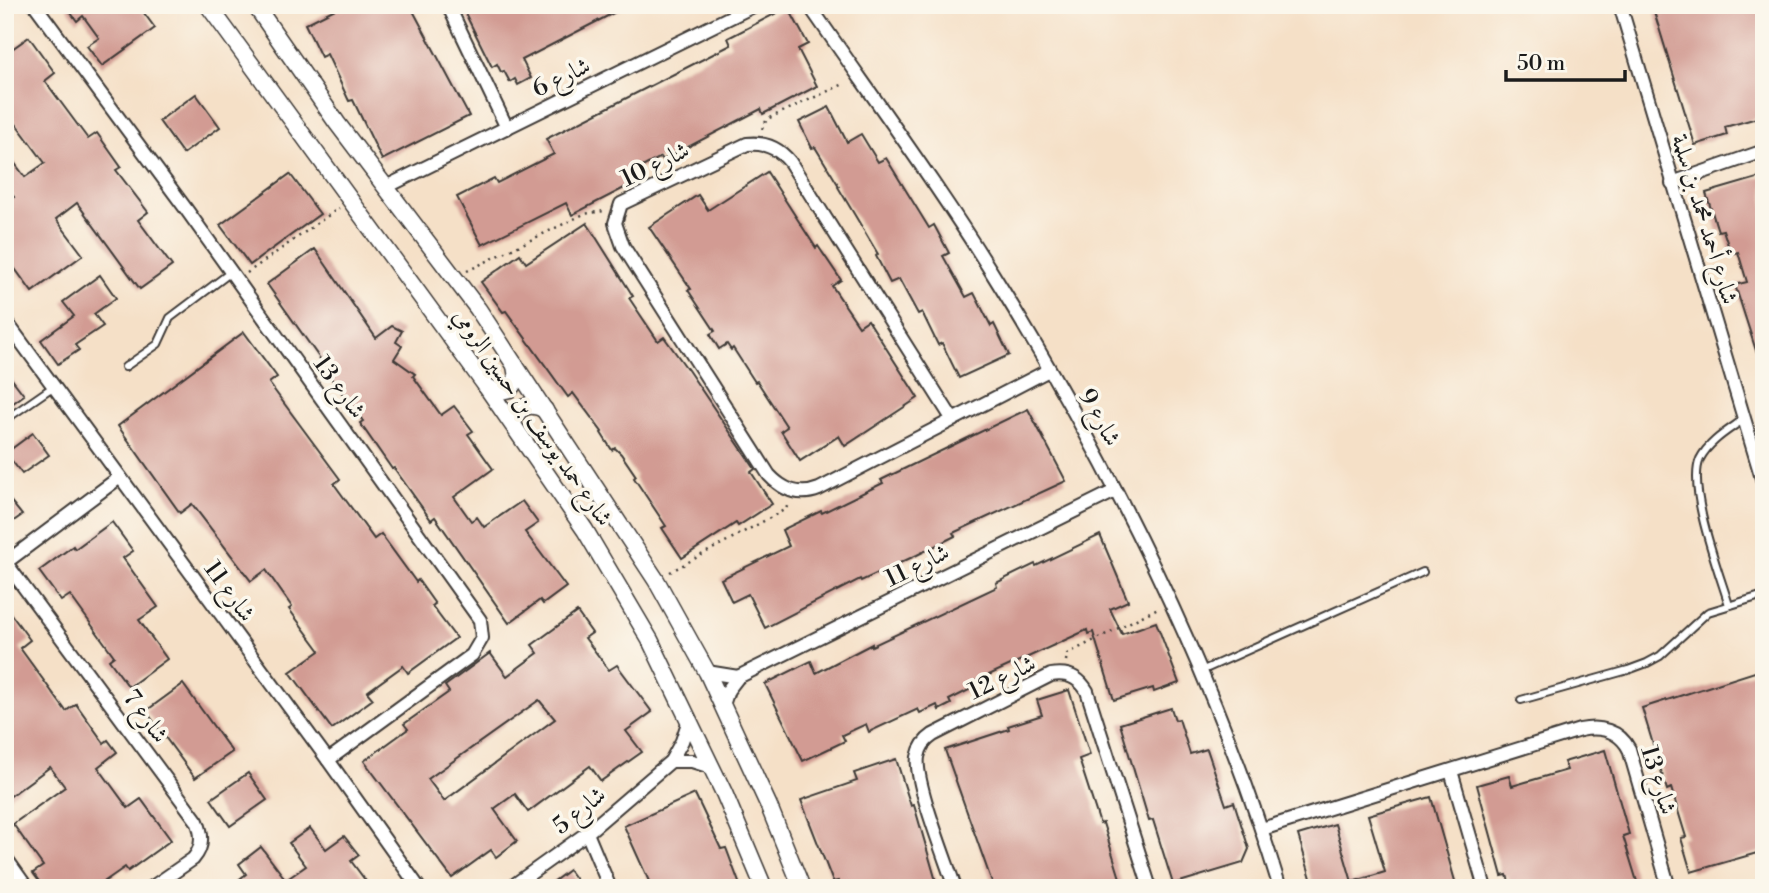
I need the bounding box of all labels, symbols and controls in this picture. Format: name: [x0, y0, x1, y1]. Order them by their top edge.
scale bar: [1506, 38, 1626, 82]
street label: شارع 6: [527, 51, 597, 108]
text: 50 m: [1517, 51, 1565, 77]
street label: شارع أحمد محمد بن سلمة: [1660, 130, 1747, 309]
street label: شارع 10: [616, 136, 696, 198]
street label: شارع حمد يوسف بن حسين الرومي: [442, 303, 619, 535]
street label: شارع 13: [303, 350, 372, 427]
street label: شارع 9: [1068, 383, 1127, 453]
street label: شارع 11: [880, 537, 956, 598]
street label: شارع 11: [194, 555, 261, 630]
street label: شارع 12: [964, 649, 1043, 711]
street label: شارع 7: [113, 684, 175, 752]
street label: شارع 13: [1630, 742, 1683, 819]
street label: شارع 5: [547, 780, 615, 844]

